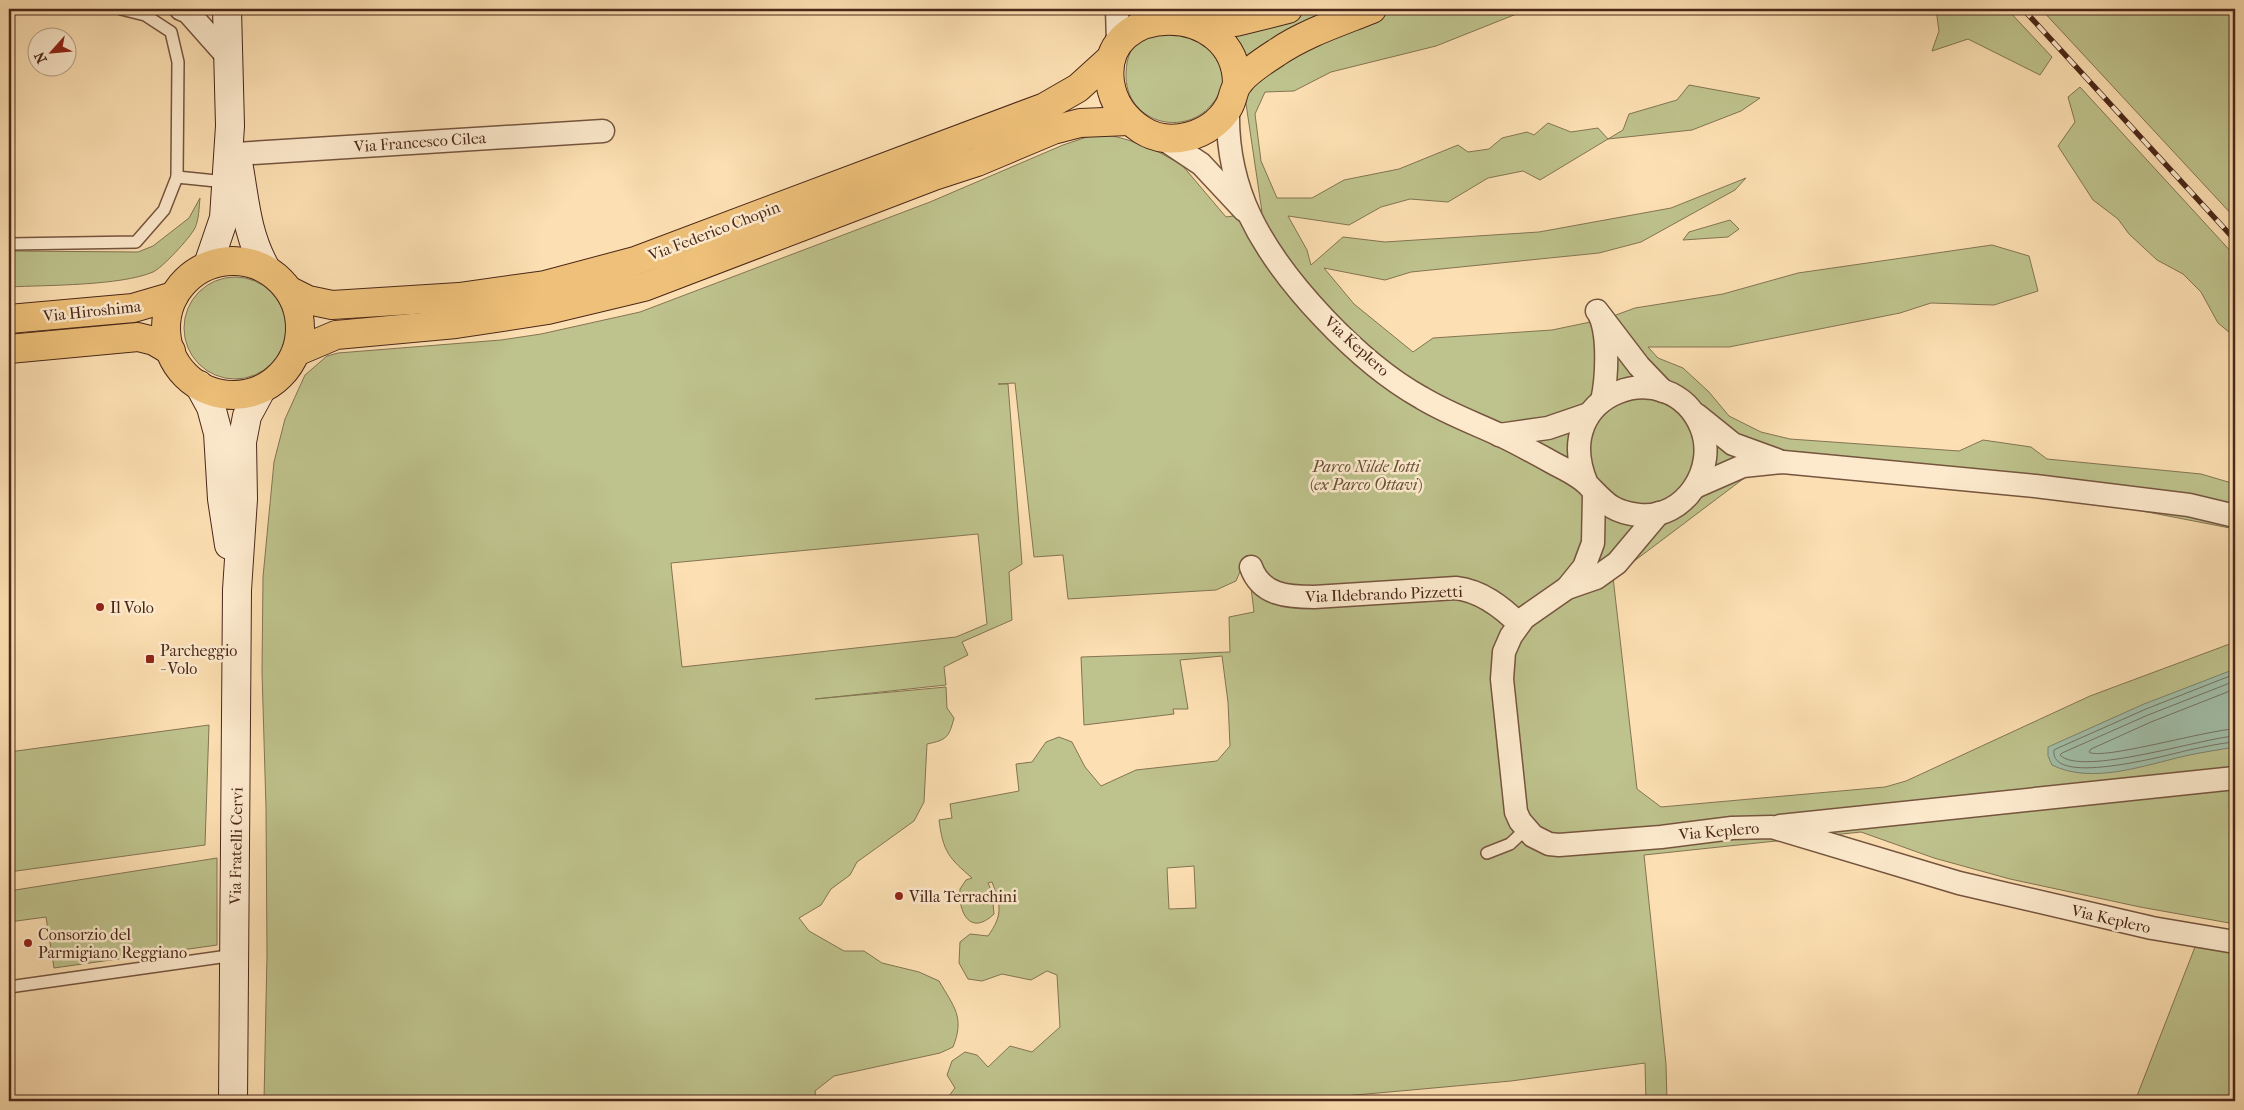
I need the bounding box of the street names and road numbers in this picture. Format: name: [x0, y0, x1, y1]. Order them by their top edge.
street label: Via Francesco Cilea: [352, 128, 487, 156]
street label: Via Federico Chopin: [645, 197, 783, 265]
street label: Via Hiroshima: [41, 296, 143, 326]
street label: Via Keplero: [1320, 311, 1393, 380]
street label: Via Ildebrando Pizzetti: [1304, 582, 1463, 606]
street label: Via Fratelli Cervi: [225, 787, 247, 906]
street label: Via Keplero: [1677, 818, 1760, 844]
street label: Via Keplero: [2069, 900, 2152, 937]

